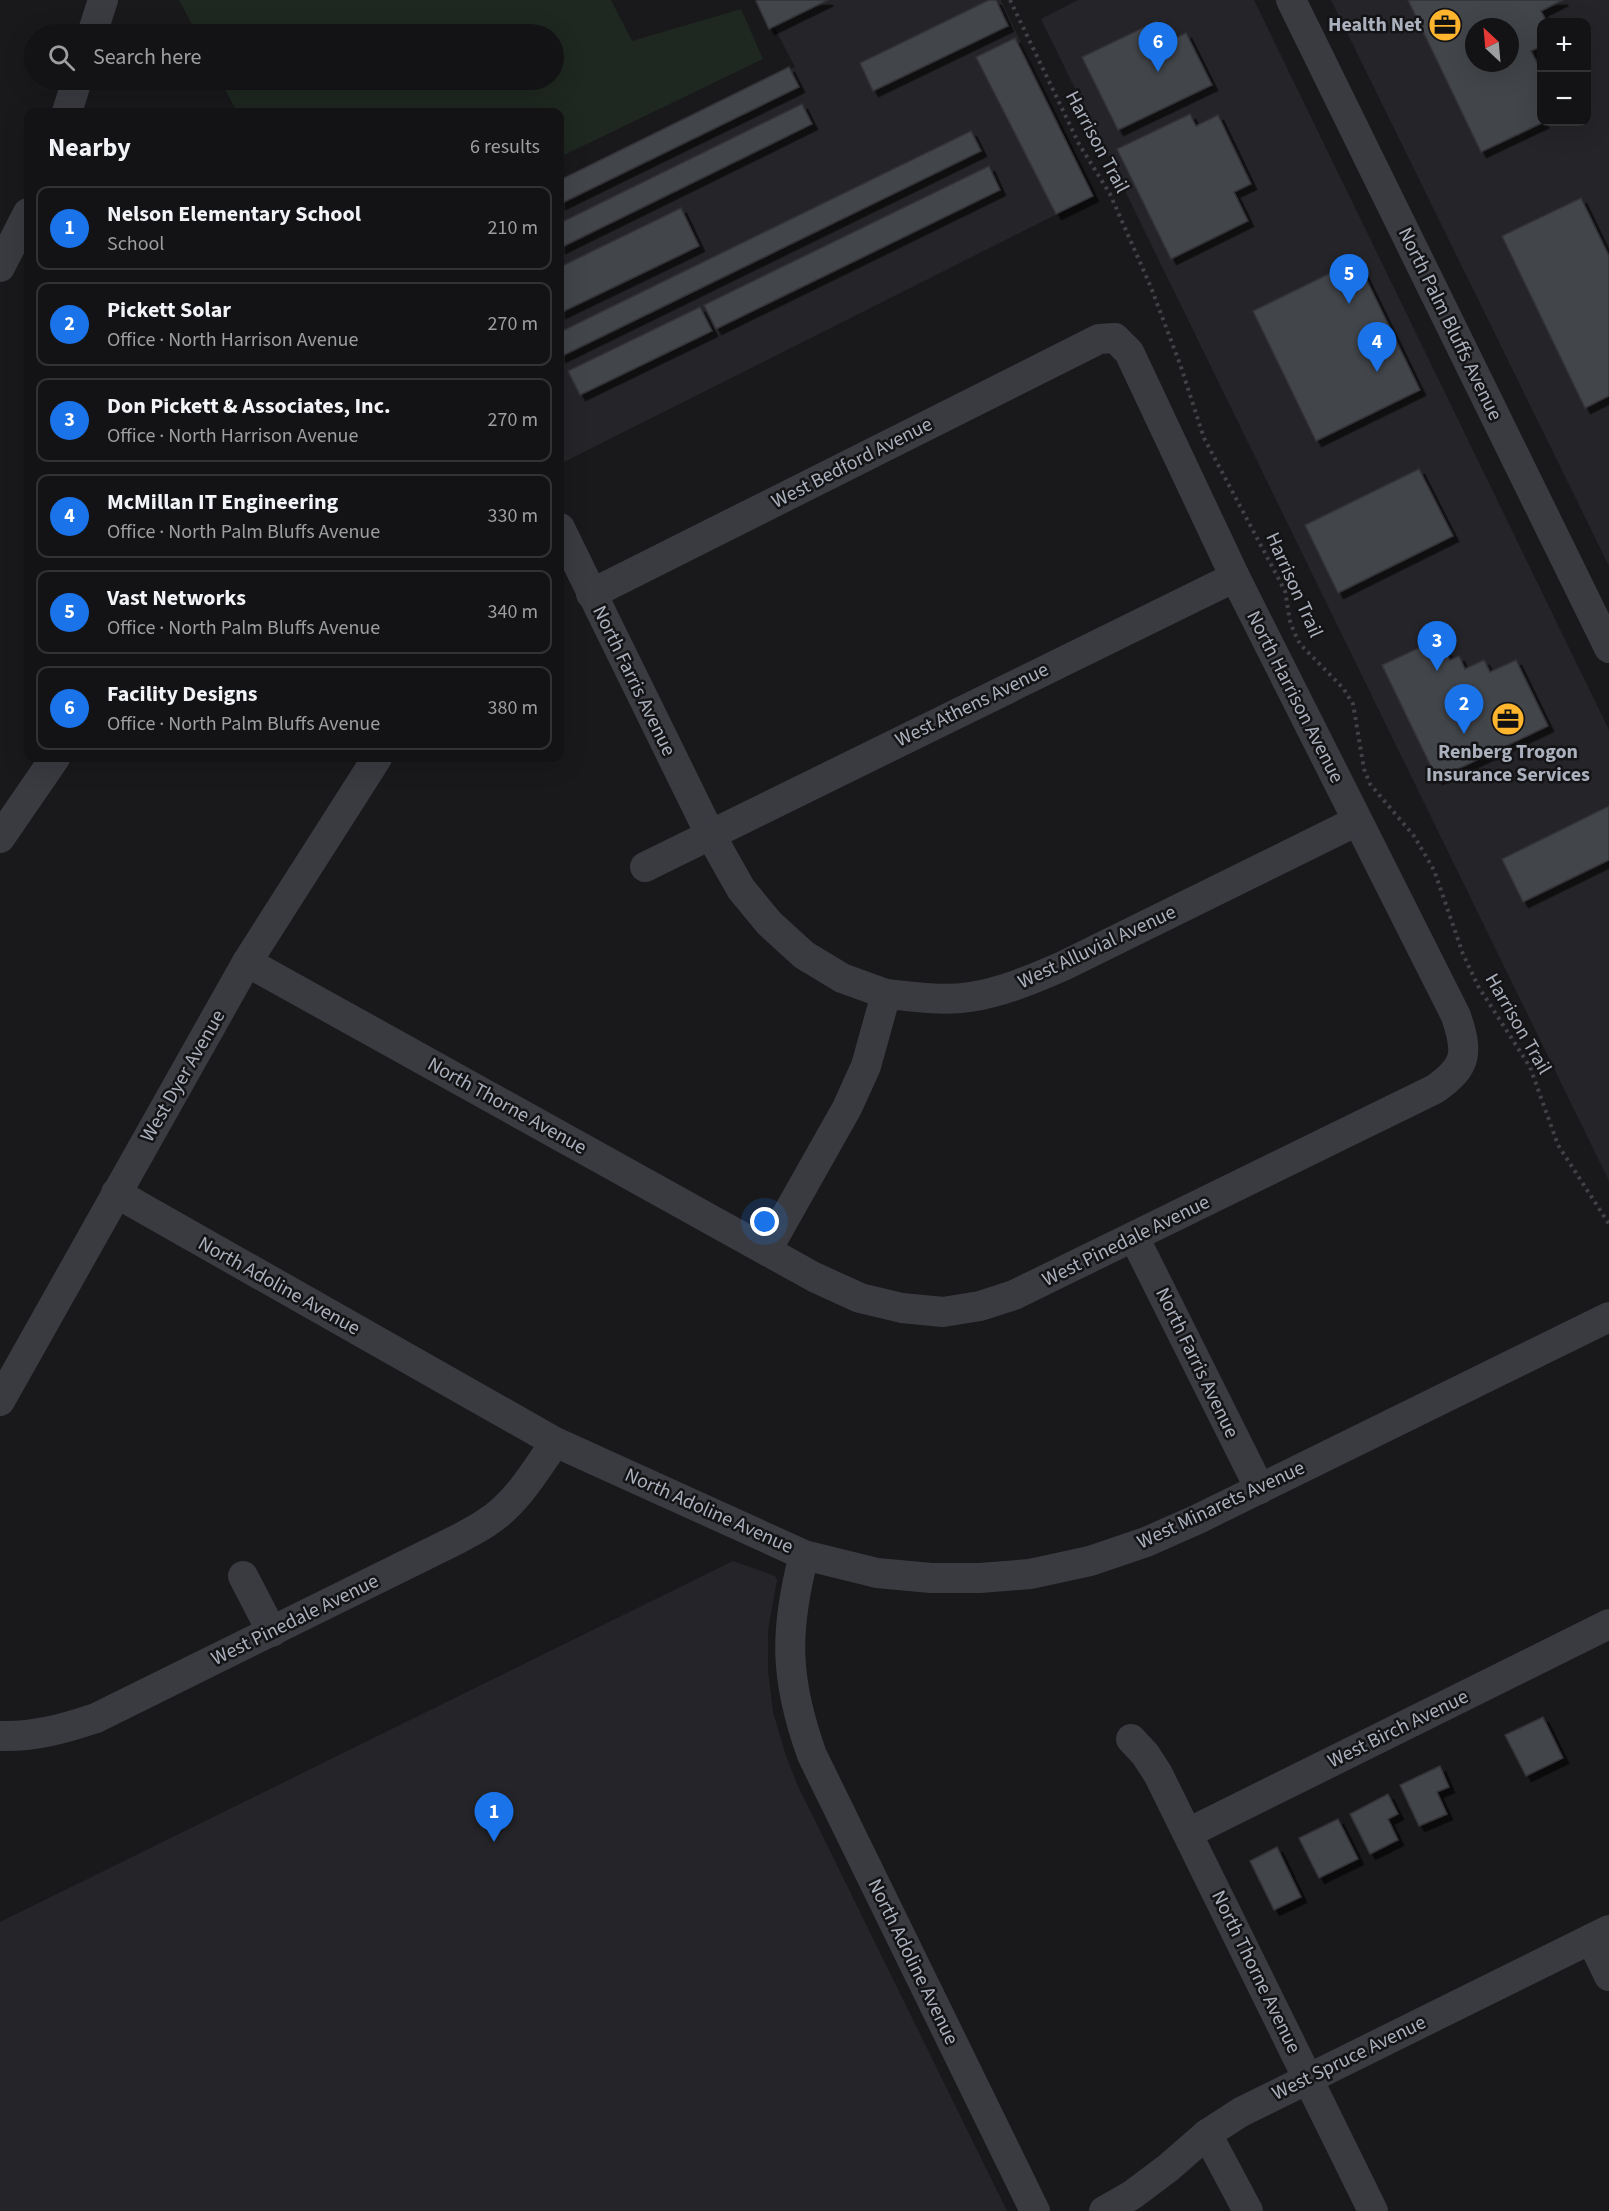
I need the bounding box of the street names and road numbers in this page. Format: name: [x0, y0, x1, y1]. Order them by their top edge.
street label: Harrison Trail: [1058, 86, 1136, 198]
street label: North Palm Bluffs Avenue: [1391, 223, 1509, 425]
street label: West Bedford Avenue: [767, 410, 937, 516]
street label: Harrison Trail: [1258, 528, 1330, 642]
street label: North Farris Avenue: [585, 601, 683, 761]
street label: North Harrison Avenue: [1239, 606, 1351, 788]
street label: West Athens Avenue: [891, 656, 1053, 754]
street label: West Alluvial Avenue: [1013, 898, 1181, 996]
street label: Harrison Trail: [1478, 968, 1558, 1080]
street label: West Dyer Avenue: [134, 1005, 232, 1147]
street label: North Thorne Avenue: [422, 1051, 592, 1161]
street label: West Pinedale Avenue: [1037, 1188, 1215, 1294]
street label: North Adoline Avenue: [193, 1230, 365, 1342]
street label: North Farris Avenue: [1148, 1283, 1246, 1443]
street label: West Minarets Avenue: [1133, 1454, 1309, 1556]
street label: North Adoline Avenue: [620, 1461, 798, 1561]
street label: West Pinedale Avenue: [206, 1567, 384, 1673]
street label: West Birch Avenue: [1323, 1683, 1473, 1775]
street label: North Adoline Avenue: [861, 1874, 965, 2050]
street label: North Thorne Avenue: [1204, 1886, 1308, 2058]
street label: West Spruce Avenue: [1267, 2009, 1431, 2107]

